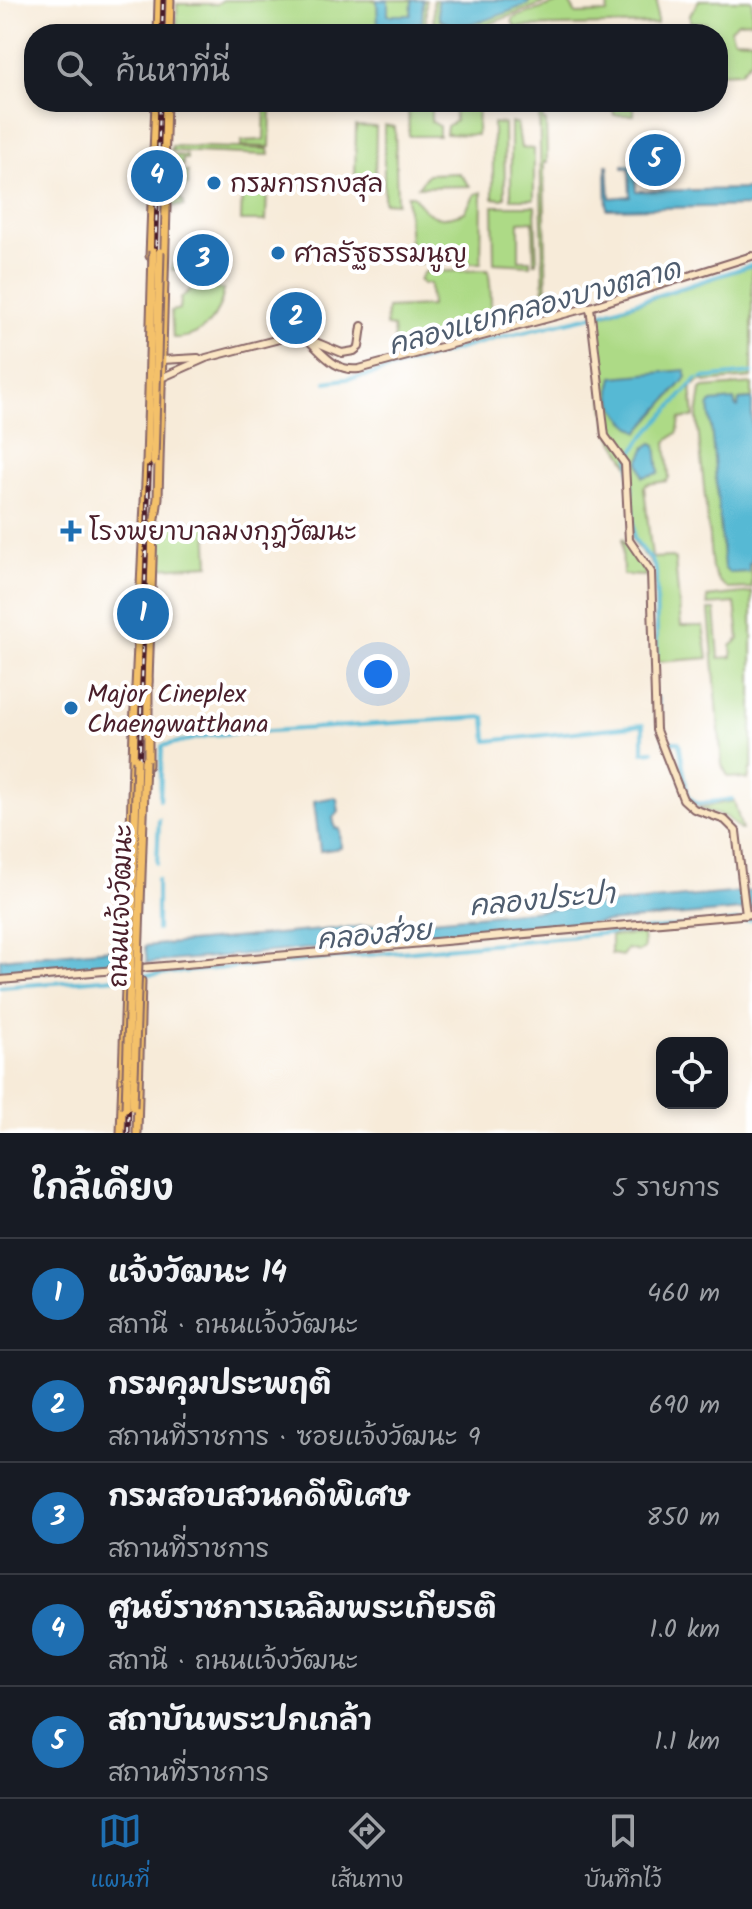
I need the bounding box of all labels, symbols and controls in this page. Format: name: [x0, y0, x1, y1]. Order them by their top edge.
search box: [24, 24, 728, 112]
icon: search: [52, 46, 96, 90]
text: ค้นหาที่นี่: [116, 49, 230, 97]
pin: 5: [629, 130, 681, 190]
pin: 4: [131, 146, 183, 206]
place label: กรมการกงสุล: [230, 164, 383, 206]
marker: กรมการกงสุล: [205, 174, 223, 192]
pin: 3: [177, 230, 229, 290]
place label: ศาลรัฐธรรมนูญ: [294, 234, 467, 276]
marker: ศาลรัฐธรรมนูญ: [269, 244, 287, 262]
water label: คลองแยกคลองบางตลาด: [383, 247, 688, 369]
pin: 2: [270, 288, 322, 348]
place label: โรงพยาบาลมงกุฎวัฒนะ: [89, 512, 357, 554]
marker: โรงพยาบาลมงกุฎวัฒนะ: [60, 520, 82, 542]
pin: 1: [117, 584, 169, 644]
your location: [358, 654, 398, 694]
place label: Major Cineplex Chaengwatthana: [87, 674, 269, 746]
marker: Major Cineplex Chaengwatthana: [62, 699, 80, 717]
street label: ถนนแจ้งวัฒนะ: [98, 824, 146, 989]
water label: คลองประปา: [468, 873, 619, 930]
water label: คลองส่วย: [315, 909, 436, 964]
map controls: [656, 1037, 728, 1109]
button: locate: [656, 1037, 728, 1109]
text: ใกล้เคียง: [32, 1163, 174, 1217]
text: 5 รายการ: [612, 1168, 720, 1210]
text: แจ้งวัฒนะ 14: [108, 1250, 287, 1298]
text: 1: [54, 1273, 62, 1315]
text: 460 m: [647, 1273, 720, 1315]
text: สถานี · ถนนแจ้งวัฒนะ: [108, 1305, 358, 1347]
text: กรมคุมประพฤติ: [108, 1362, 331, 1410]
text: 2: [50, 1385, 66, 1427]
text: 690 m: [649, 1385, 720, 1427]
text: สถานที่ราชการ · ซอยแจ้งวัฒนะ 9: [108, 1417, 481, 1459]
text: กรมสอบสวนคดีพิเศษ: [108, 1474, 410, 1522]
text: 3: [51, 1497, 65, 1539]
text: 850 m: [646, 1497, 720, 1539]
text: สถานที่ราชการ: [108, 1529, 269, 1571]
text: ศูนย์ราชการเฉลิมพระเกียรติ: [108, 1586, 497, 1634]
text: 4: [51, 1609, 65, 1651]
text: 1.0 km: [649, 1609, 720, 1651]
text: สถานี · ถนนแจ้งวัฒนะ: [108, 1641, 358, 1683]
text: สถาบันพระปกเกล้า: [108, 1698, 372, 1746]
text: 5: [51, 1721, 65, 1763]
text: 1.1 km: [654, 1721, 720, 1763]
text: สถานที่ราชการ: [108, 1753, 269, 1795]
tab: แผนที่: [90, 1809, 150, 1899]
tab: เส้นทาง: [331, 1809, 403, 1899]
tab: บันทึกไว้: [584, 1809, 662, 1899]

